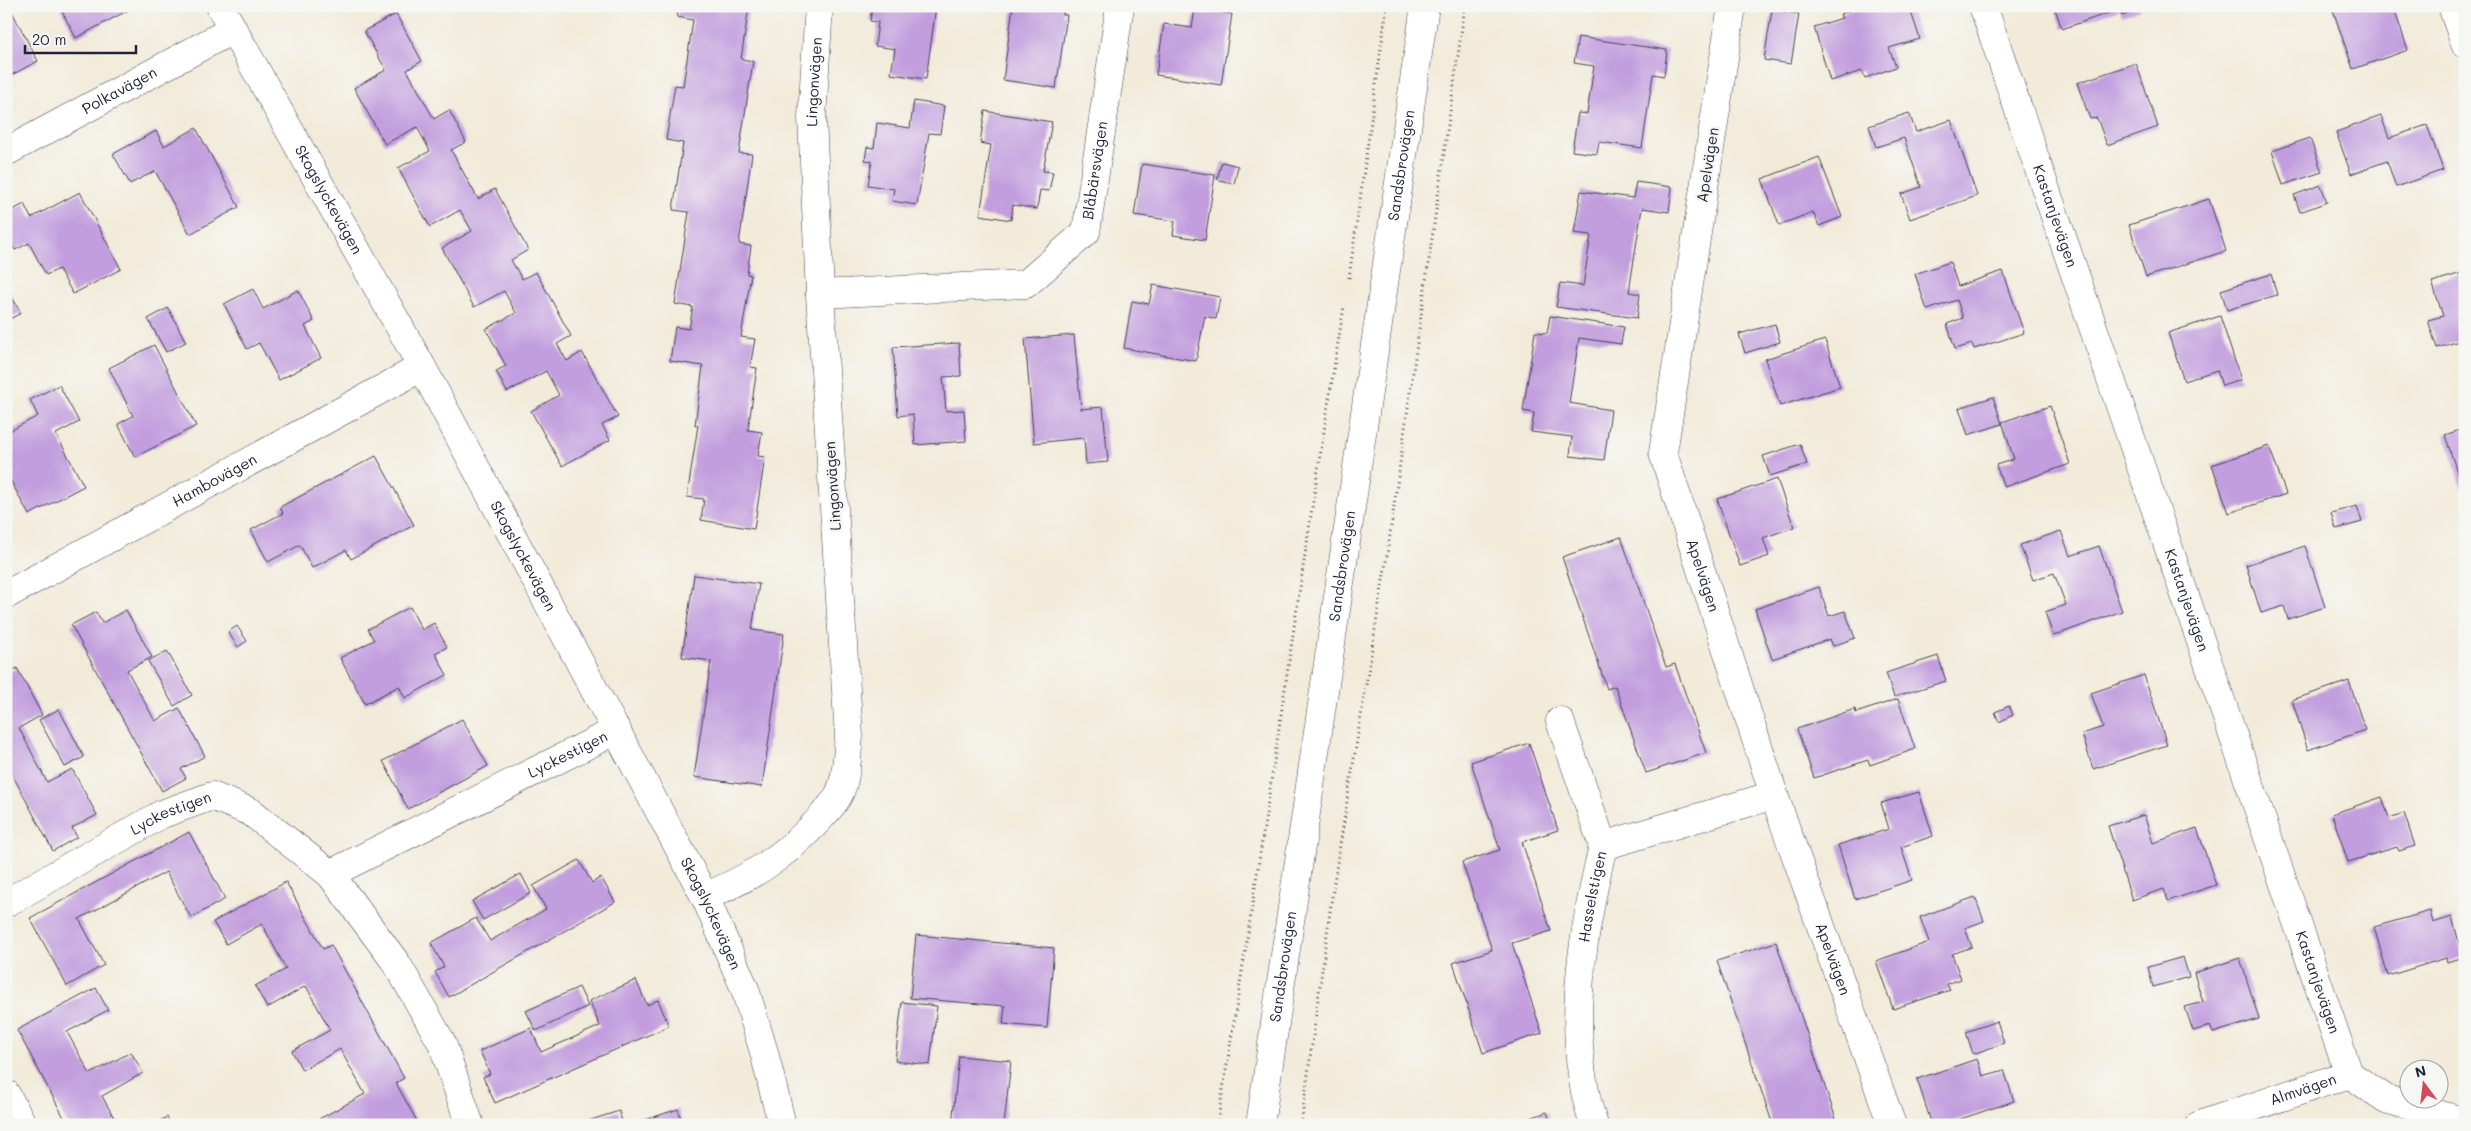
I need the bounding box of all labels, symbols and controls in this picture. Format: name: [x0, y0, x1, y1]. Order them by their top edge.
scale bar: [25, 22, 136, 54]
text: 20 m: [32, 29, 66, 49]
street label: Lingonvägen: [801, 36, 826, 127]
street label: Polkavägen: [78, 62, 160, 118]
street label: Sandsbrovägen: [1382, 108, 1419, 222]
street label: Blåbärsvägen: [1077, 120, 1112, 221]
street label: Apelvägen: [1691, 126, 1723, 204]
street label: Skogslyckevägen: [291, 141, 368, 257]
street label: Kastanjevägen: [2029, 162, 2083, 270]
street label: Lingonvägen: [819, 441, 845, 531]
street label: Hambovägen: [168, 448, 260, 511]
street label: Skogslyckevägen: [486, 497, 561, 614]
street label: Sandsbrovägen: [1323, 509, 1359, 623]
street label: Apelvägen: [1682, 536, 1725, 614]
street label: Kastanjevägen: [2161, 546, 2214, 654]
street label: Lyckestigen: [524, 725, 611, 782]
street label: Lyckestigen: [126, 786, 214, 839]
street label: Hasselstigen: [1573, 849, 1611, 943]
street label: Skogslyckevägen: [677, 853, 746, 973]
street label: Sandsbrovägen: [1264, 910, 1300, 1023]
street label: Apelvägen: [1811, 920, 1856, 998]
street label: Kastanjevägen: [2292, 928, 2345, 1036]
north arrow: [2398, 1058, 2448, 1108]
text: N: [2413, 1060, 2428, 1082]
street label: Almvägen: [2267, 1068, 2339, 1109]

